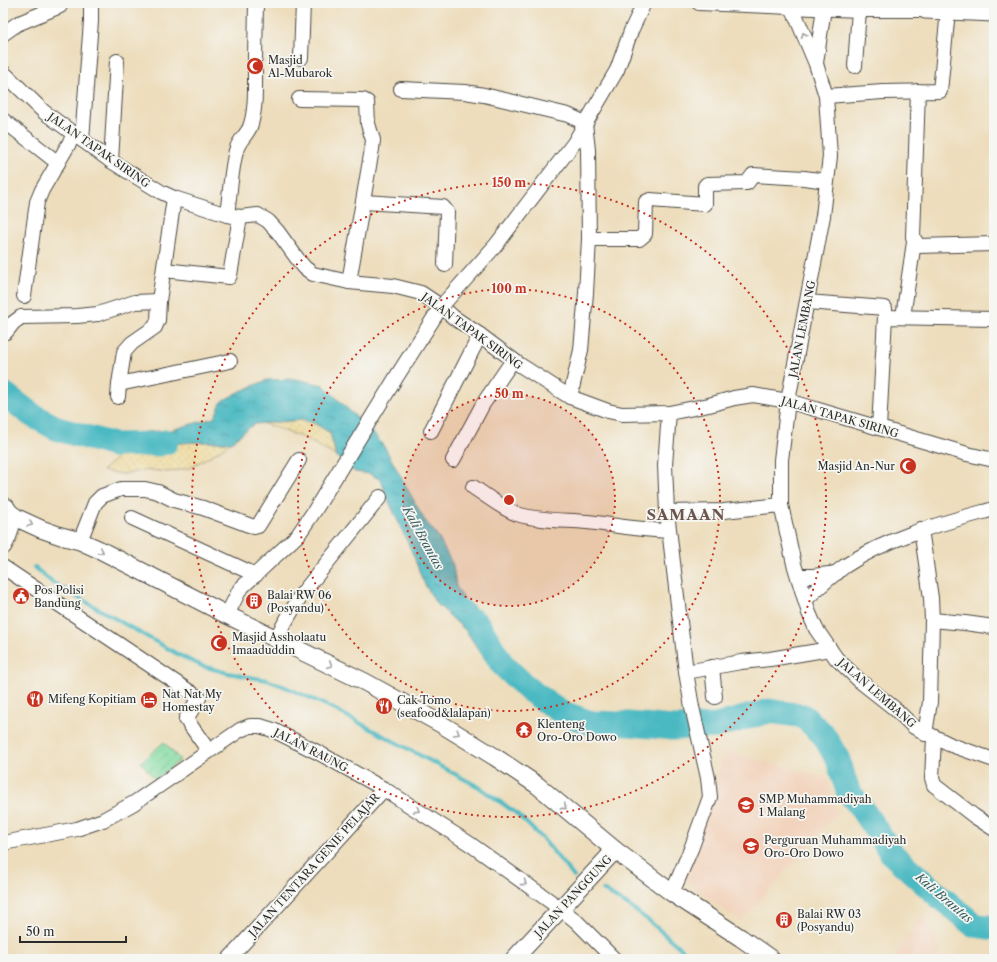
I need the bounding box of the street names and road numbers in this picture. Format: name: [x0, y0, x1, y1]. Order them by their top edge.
street label: JALAN TAPAK SIRING: [44, 108, 153, 191]
street label: JALAN LEMBANG: [785, 279, 818, 381]
street label: JALAN TAPAK SIRING: [417, 288, 525, 372]
street label: JALAN TAPAK SIRING: [778, 393, 900, 441]
street label: JALAN LEMBANG: [834, 654, 919, 731]
street label: JALAN RAUNG: [270, 724, 351, 775]
street label: JALAN TENTARA GENIE PELAJAR: [244, 789, 383, 941]
street label: JALAN PANGGUNG: [530, 852, 615, 941]

